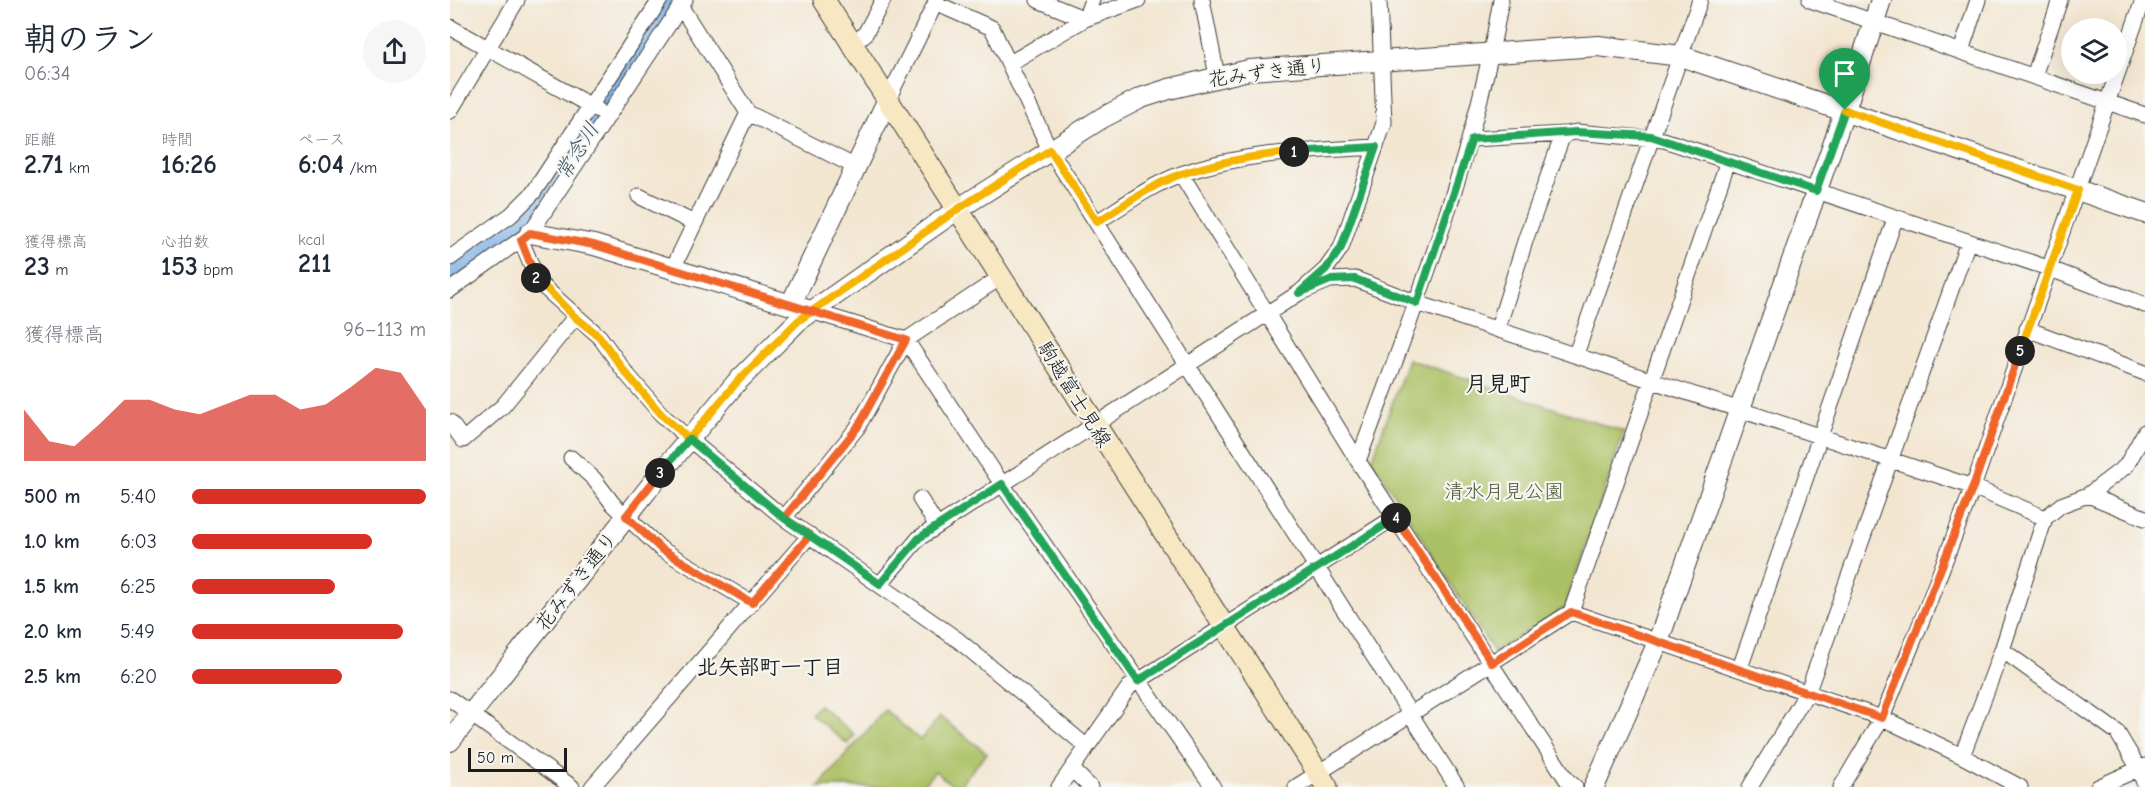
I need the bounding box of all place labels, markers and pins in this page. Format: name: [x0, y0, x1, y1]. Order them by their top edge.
pin: [1819, 48, 1870, 110]
pin: 1: [1279, 137, 1309, 167]
pin: 2: [521, 263, 551, 293]
pin: 5: [2005, 336, 2035, 366]
pin: 3: [645, 458, 675, 488]
pin: 4: [1381, 503, 1411, 533]

